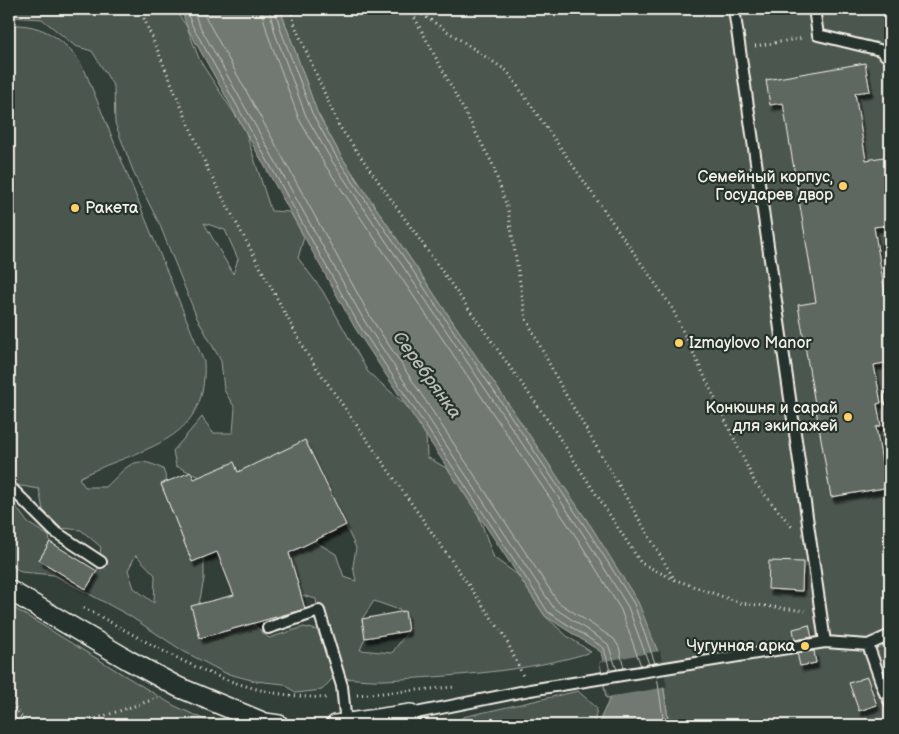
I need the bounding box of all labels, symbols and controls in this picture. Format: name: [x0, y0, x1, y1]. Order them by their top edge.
place label: Семейный корпус, Государев двор: [698, 168, 833, 205]
marker: Семейный корпус, Государев двор: [837, 180, 849, 192]
place label: Ракета: [85, 199, 139, 218]
marker: Ракета: [69, 202, 81, 214]
water label: Серебрянка: [388, 327, 466, 423]
place label: Izmaylovo Manor: [689, 334, 811, 353]
marker: Izmaylovo Manor: [673, 337, 685, 349]
place label: Конюшня и сарай для экипажей: [706, 399, 838, 436]
marker: Конюшня и сарай для экипажей: [842, 411, 854, 423]
place label: Чугунная арка: [686, 637, 796, 656]
marker: Чугунная арка: [799, 640, 811, 652]

